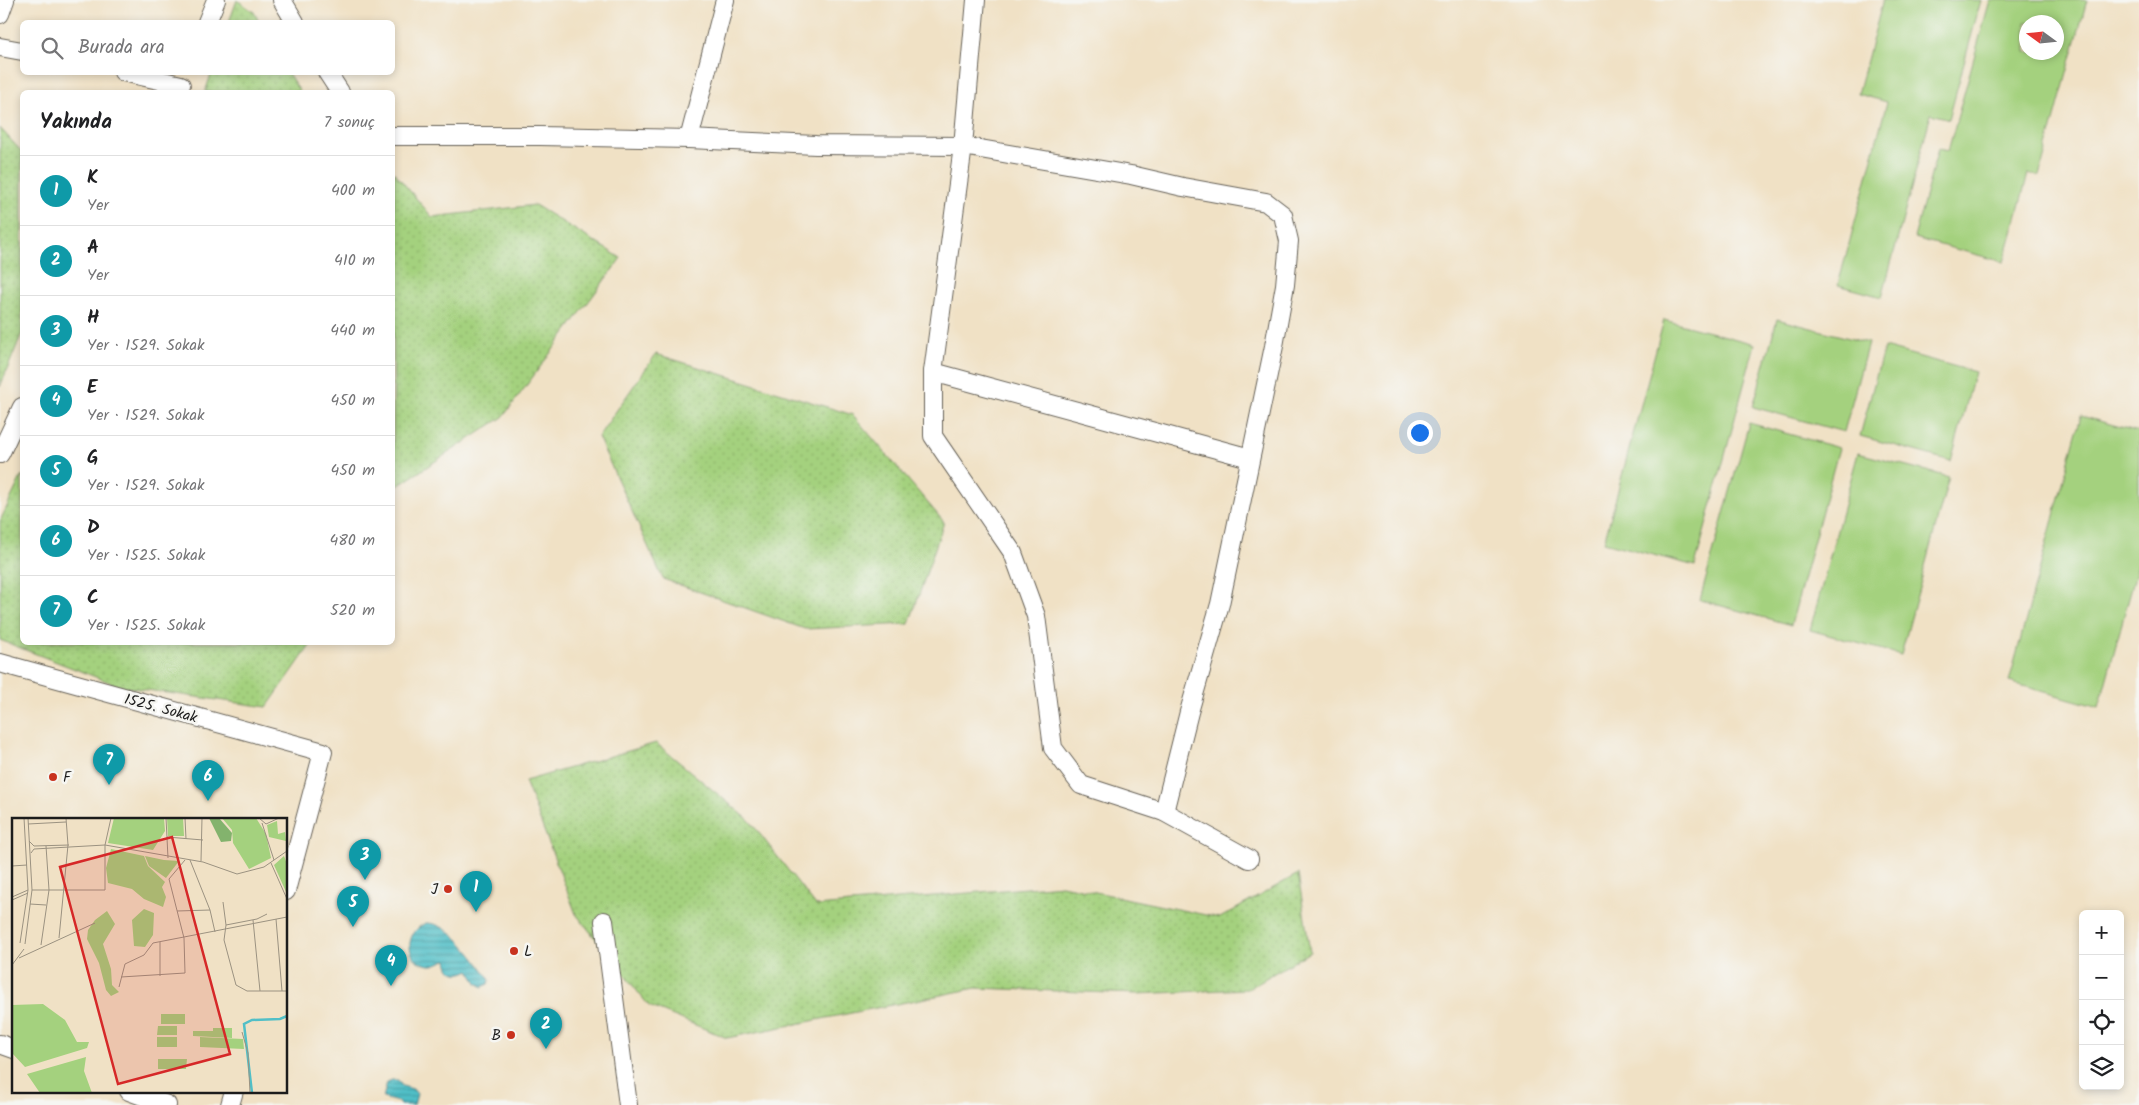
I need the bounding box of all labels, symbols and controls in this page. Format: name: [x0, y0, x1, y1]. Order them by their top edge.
north arrow: [2019, 15, 2064, 60]
search box: [20, 20, 395, 75]
text: Burada ara: [78, 33, 165, 63]
icon: search: [38, 34, 66, 62]
text: Yakında: [40, 106, 112, 139]
text: 7 sonuç: [324, 110, 375, 135]
text: K: [87, 163, 98, 193]
text: 1: [54, 178, 58, 203]
text: 400 m: [331, 178, 375, 203]
text: Yer: [87, 193, 109, 218]
text: A: [87, 233, 99, 263]
text: 2: [51, 248, 61, 273]
text: 410 m: [334, 248, 375, 273]
text: Yer: [87, 263, 109, 288]
text: H: [87, 303, 99, 333]
text: 3: [52, 318, 60, 343]
text: 440 m: [330, 318, 375, 343]
text: Yer · 1529. Sokak: [87, 333, 205, 358]
text: E: [87, 373, 97, 403]
text: 4: [52, 388, 60, 413]
text: 450 m: [330, 388, 375, 413]
text: Yer · 1529. Sokak: [87, 403, 205, 428]
your location: [1407, 420, 1433, 446]
text: G: [87, 443, 98, 473]
text: 5: [52, 458, 60, 483]
text: 450 m: [330, 458, 375, 483]
text: Yer · 1529. Sokak: [87, 473, 205, 498]
text: D: [87, 513, 100, 543]
text: 6: [52, 528, 60, 553]
text: 480 m: [329, 528, 375, 553]
text: Yer · 1525. Sokak: [87, 543, 205, 568]
text: C: [87, 583, 99, 613]
text: 7: [52, 598, 60, 623]
text: 520 m: [330, 598, 375, 623]
text: Yer · 1525. Sokak: [87, 613, 205, 638]
street label: 1525. Sokak: [121, 688, 201, 731]
pin: 7: [93, 744, 125, 785]
pin: 6: [192, 760, 224, 801]
place label: F: [63, 766, 72, 790]
marker: F: [47, 771, 59, 783]
inset map: [12, 818, 288, 1092]
pin: 3: [349, 839, 381, 880]
pin: 1: [460, 871, 492, 912]
place label: J: [431, 878, 439, 902]
marker: J: [442, 883, 454, 895]
pin: 5: [337, 886, 369, 927]
map controls: [2079, 910, 2124, 1090]
button: +: [2079, 910, 2124, 955]
place label: L: [524, 940, 532, 964]
pin: 4: [375, 945, 407, 986]
marker: L: [508, 945, 520, 957]
button: −: [2079, 955, 2124, 1000]
button: locate: [2079, 1000, 2124, 1045]
pin: 2: [530, 1008, 562, 1049]
place label: B: [491, 1024, 501, 1048]
marker: B: [505, 1029, 517, 1041]
button: layers: [2079, 1045, 2124, 1090]

